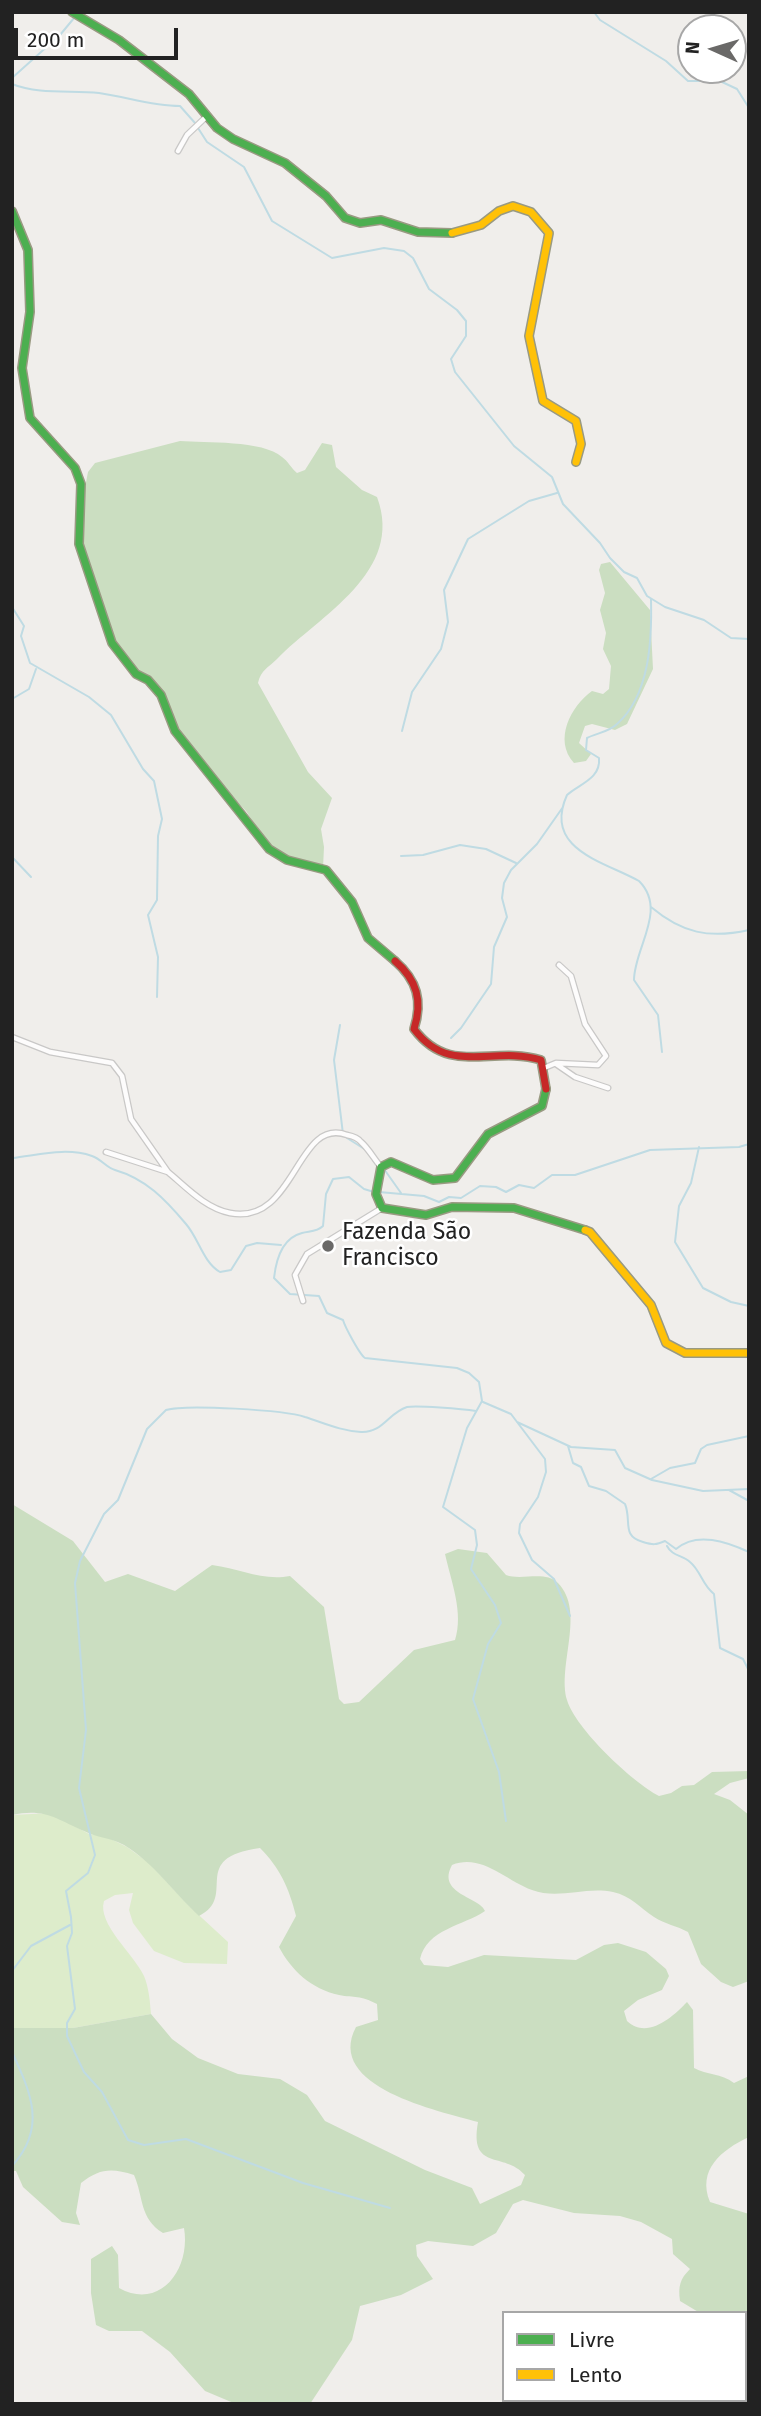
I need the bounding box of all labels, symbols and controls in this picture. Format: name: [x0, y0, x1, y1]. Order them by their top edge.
scale bar: [18, 14, 182, 58]
north arrow: [677, 14, 747, 84]
text: 200 m: [27, 27, 84, 53]
text: N: [681, 41, 704, 55]
place label: Fazenda São Francisco: [342, 1219, 471, 1273]
marker: Fazenda São Francisco: [320, 1238, 336, 1254]
legend: [502, 2311, 747, 2402]
text: Livre: [569, 2327, 615, 2353]
text: Lento: [569, 2362, 622, 2388]

